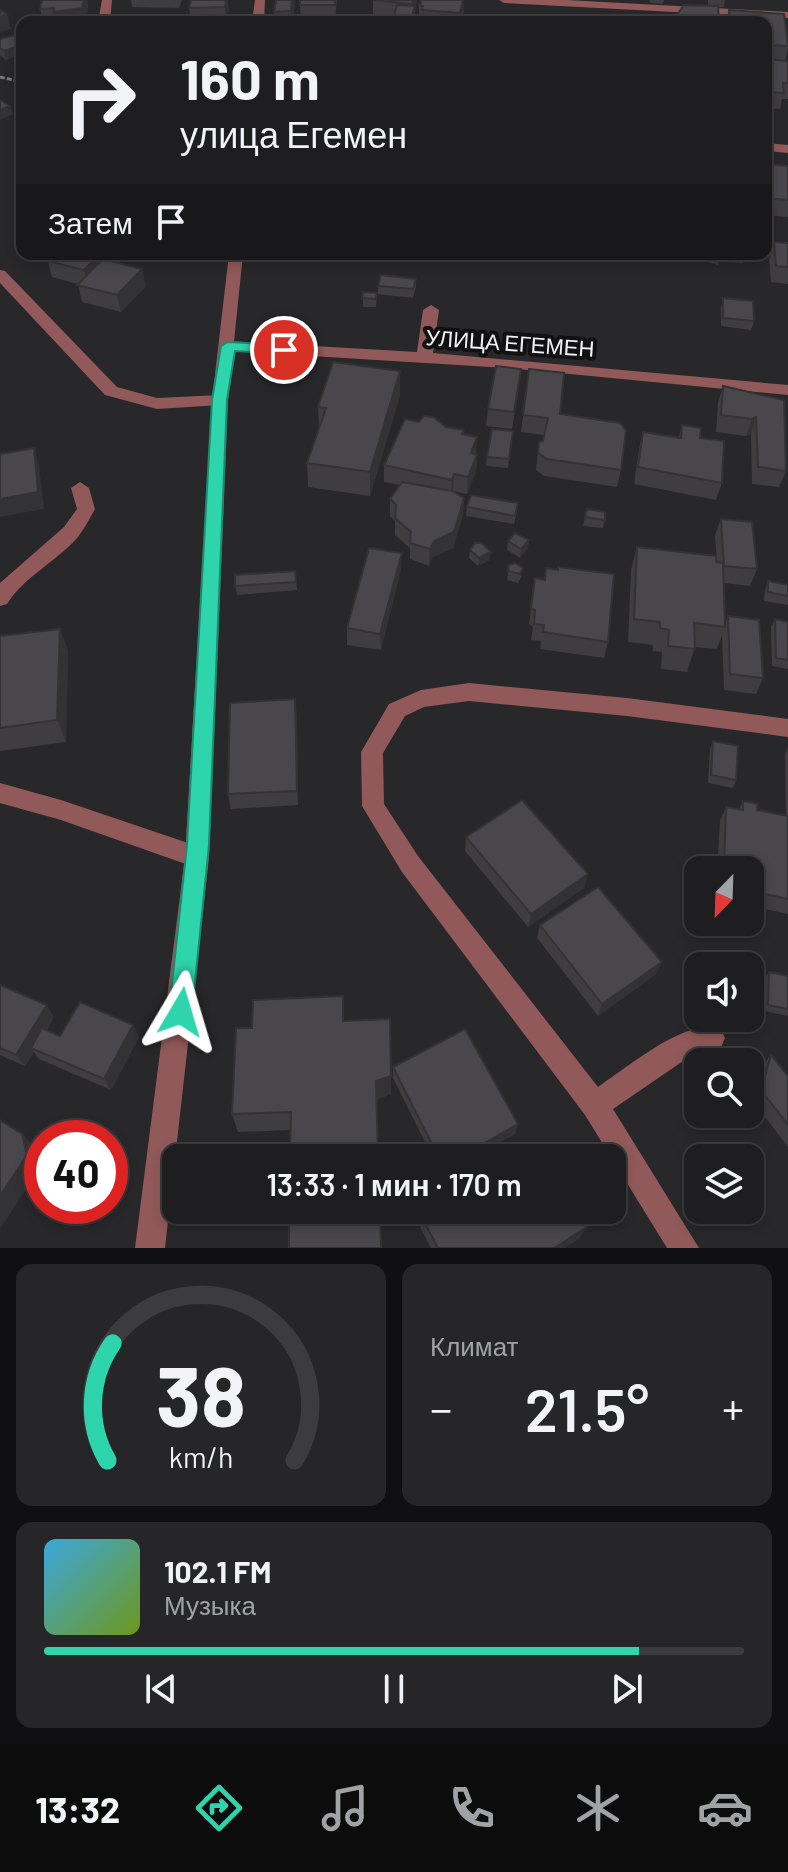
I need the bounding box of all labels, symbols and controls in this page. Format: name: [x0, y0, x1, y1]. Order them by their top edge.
text: 160 m: [180, 44, 320, 111]
icon: right: [48, 48, 152, 152]
text: улица Егемен: [180, 112, 407, 155]
icon: arrive: [149, 200, 193, 244]
text: Затем: [48, 204, 133, 240]
pin: [250, 316, 318, 384]
street label: УЛИЦА ЕГЕМЕН: [425, 323, 595, 362]
icon: arrive: [262, 328, 306, 372]
north arrow: [684, 856, 764, 936]
map controls: [684, 856, 764, 1224]
button: sound: [684, 952, 764, 1032]
position arrow: [139, 970, 223, 1054]
button: search: [684, 1048, 764, 1128]
speed limit sign: 40: [24, 1120, 128, 1224]
button: layers: [684, 1144, 764, 1224]
text: 13:33 · 1 мин · 170 m: [266, 1166, 522, 1202]
text: Климат: [430, 1330, 519, 1361]
text: 38: [156, 1344, 246, 1444]
text: 21.5°: [525, 1372, 649, 1444]
text: −: [430, 1381, 452, 1434]
text: +: [722, 1381, 744, 1434]
text: km/h: [169, 1439, 233, 1474]
text: 102.1 FM: [164, 1553, 272, 1589]
text: Музыка: [164, 1589, 256, 1620]
icon: previous: [139, 1667, 183, 1711]
icon: pause: [372, 1667, 416, 1711]
icon: next: [605, 1667, 649, 1711]
icon: directions: [191, 1780, 247, 1836]
icon: music: [317, 1780, 373, 1836]
icon: phone: [444, 1780, 500, 1836]
icon: climate: [570, 1780, 626, 1836]
icon: car: [697, 1780, 753, 1836]
text: 13:32: [35, 1787, 120, 1830]

